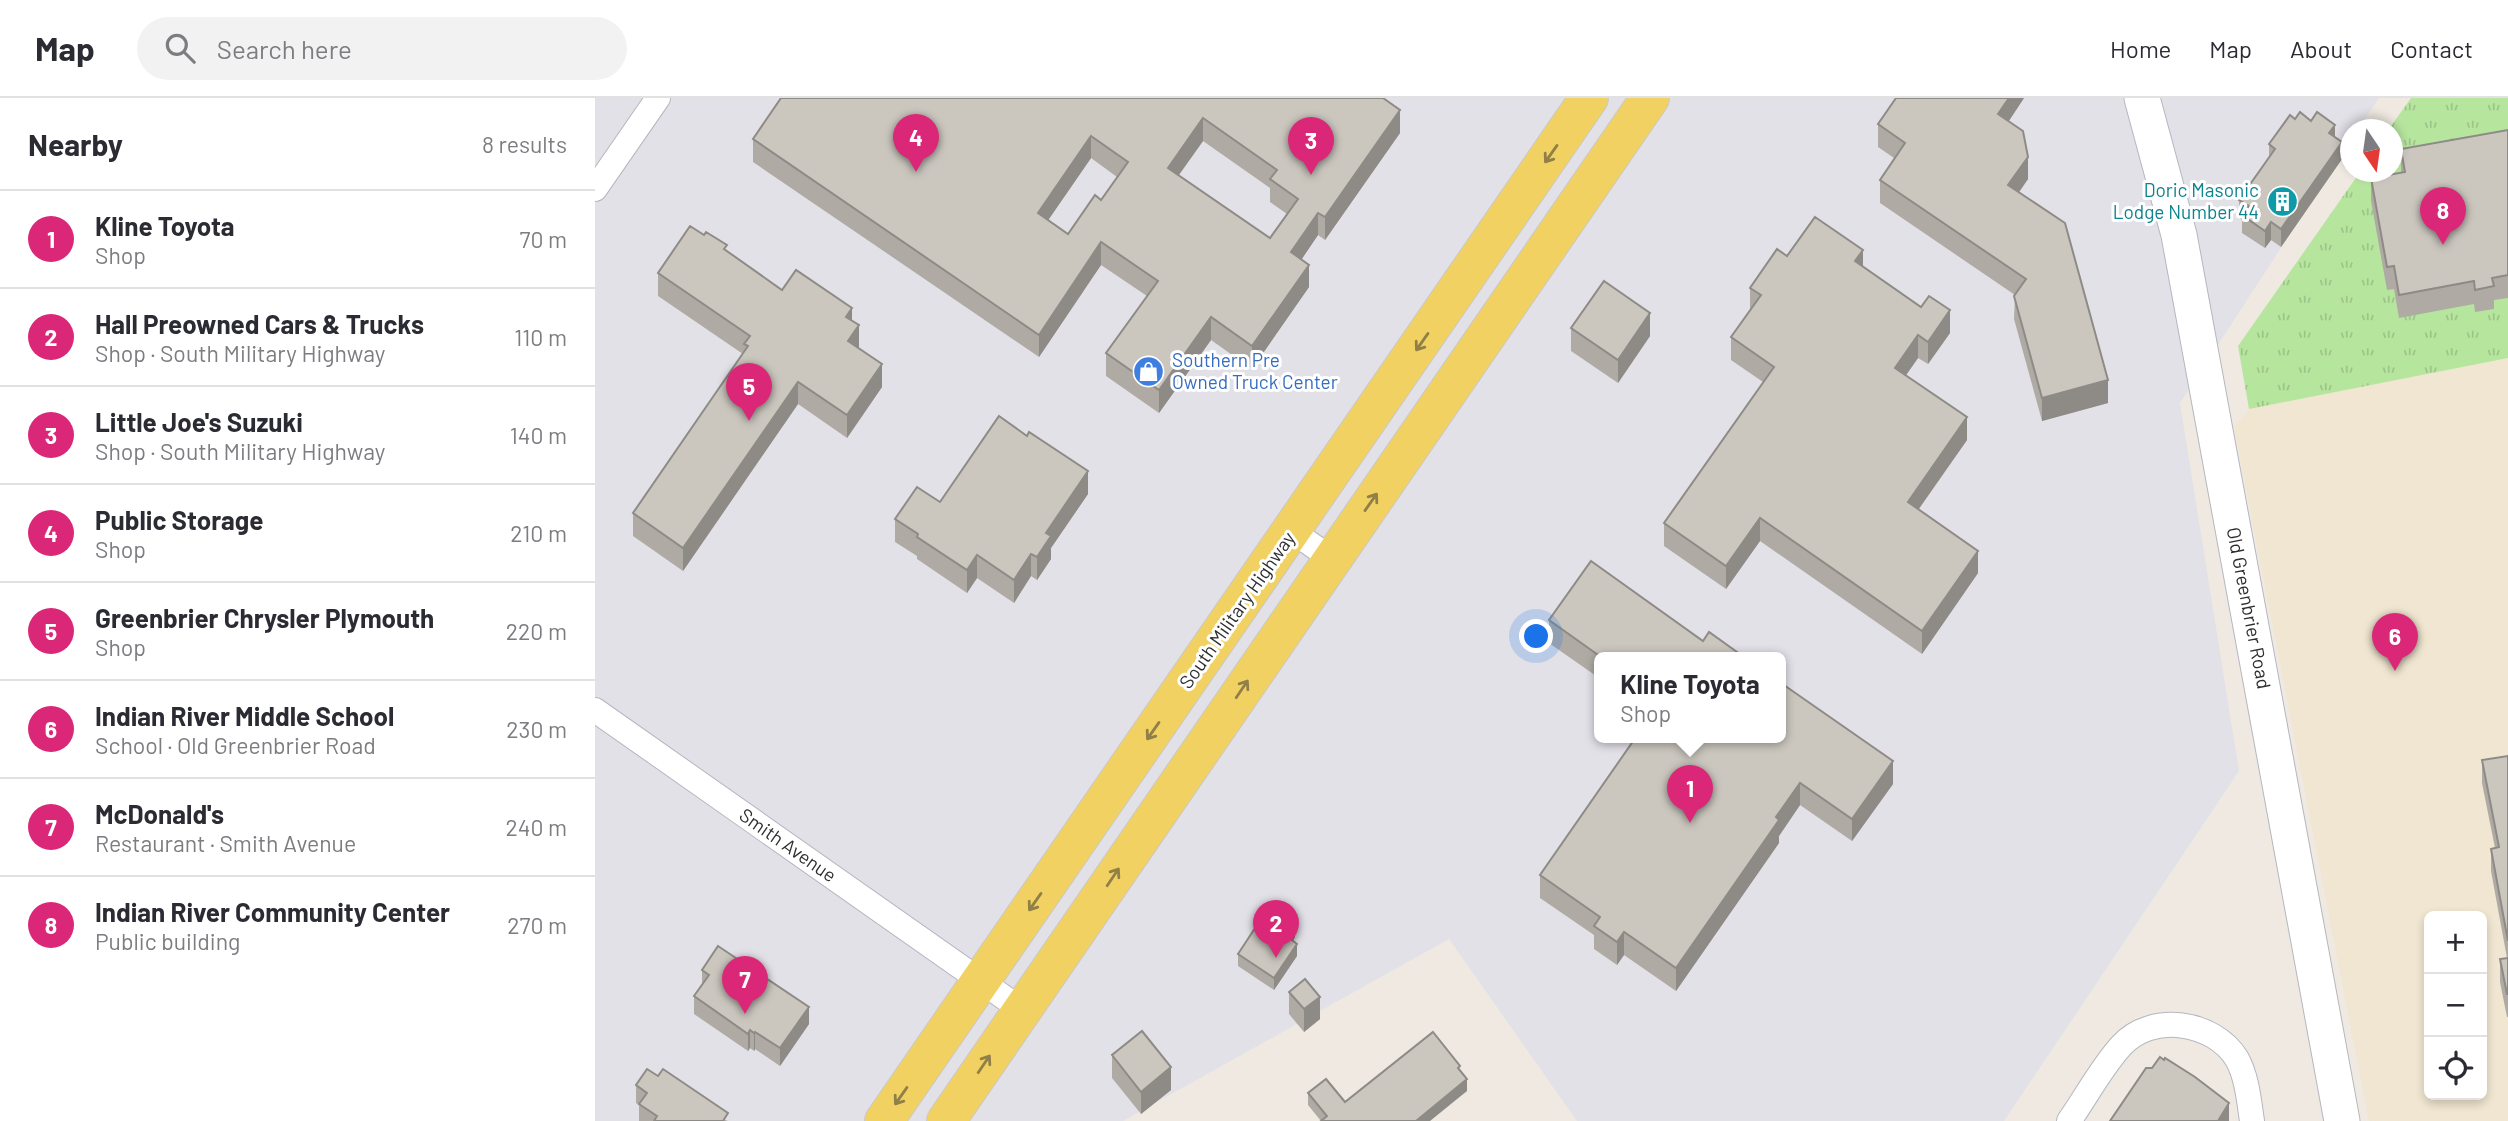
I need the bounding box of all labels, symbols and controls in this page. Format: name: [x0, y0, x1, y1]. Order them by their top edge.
search box: [137, 17, 627, 80]
text: Map: [35, 28, 95, 68]
icon: search: [161, 29, 199, 67]
text: Search here: [217, 33, 352, 64]
text: Home: [2110, 34, 2171, 63]
text: Map: [2209, 34, 2252, 63]
text: About: [2290, 34, 2352, 63]
text: Contact: [2390, 34, 2473, 63]
pin: 4: [893, 114, 939, 172]
pin: 3: [1288, 117, 1334, 175]
north arrow: [2340, 119, 2403, 182]
text: Nearby: [28, 126, 123, 162]
text: 8 results: [482, 130, 567, 158]
one-way arrow: [1544, 144, 1558, 163]
place label: Doric Masonic Lodge Number 44: [2113, 178, 2259, 223]
building icon: Doric Masonic Lodge Number 44: [2265, 184, 2299, 218]
pin: 8: [2420, 187, 2466, 245]
text: Kline Toyota: [95, 210, 235, 241]
text: 1: [47, 225, 55, 253]
text: 70 m: [520, 225, 567, 253]
text: Shop: [95, 241, 146, 269]
text: Hall Preowned Cars & Trucks: [95, 308, 424, 339]
text: 2: [45, 323, 57, 351]
text: 110 m: [514, 323, 567, 351]
one-way arrow: [1415, 332, 1429, 351]
text: Shop · South Military Highway: [95, 339, 385, 367]
place label: Southern Pre Owned Truck Center: [1172, 348, 1338, 393]
shop icon: Southern Pre Owned Truck Center: [1132, 354, 1166, 388]
pin: 5: [726, 363, 772, 421]
text: Little Joe's Suzuki: [95, 406, 303, 437]
text: 3: [45, 421, 57, 449]
text: 140 m: [510, 421, 567, 449]
text: Shop · South Military Highway: [95, 437, 385, 465]
one-way arrow: [1364, 493, 1378, 512]
text: Public Storage: [95, 504, 263, 535]
text: 4: [44, 519, 58, 547]
text: 210 m: [510, 519, 567, 547]
street label: Old Greenbrier Road: [2223, 525, 2276, 691]
street label: South Military Highway: [1174, 527, 1300, 693]
text: Shop: [95, 535, 146, 563]
text: Greenbrier Chrysler Plymouth: [95, 602, 434, 633]
pin: 6: [2372, 613, 2418, 671]
text: 5: [45, 617, 57, 645]
text: 220 m: [506, 617, 567, 645]
your location: [1519, 619, 1553, 653]
text: Shop: [95, 633, 146, 661]
popup: [1594, 652, 1786, 743]
text: Kline Toyota: [1620, 668, 1760, 699]
one-way arrow: [1235, 680, 1249, 699]
text: Shop: [1620, 699, 1671, 727]
text: Indian River Middle School: [95, 700, 394, 731]
text: 6: [45, 715, 57, 743]
text: 230 m: [506, 715, 567, 743]
one-way arrow: [1146, 720, 1160, 740]
text: School · Old Greenbrier Road: [95, 731, 376, 759]
pin: 1: [1667, 765, 1713, 823]
text: McDonald's: [95, 798, 224, 829]
street label: Smith Avenue: [735, 803, 841, 886]
text: 7: [45, 813, 57, 841]
text: 240 m: [505, 813, 567, 841]
text: Restaurant · Smith Avenue: [95, 829, 356, 857]
one-way arrow: [1106, 868, 1120, 887]
one-way arrow: [1028, 892, 1042, 911]
text: Indian River Community Center: [95, 896, 450, 927]
pin: 2: [1253, 900, 1299, 958]
text: 8: [45, 911, 57, 939]
text: 270 m: [507, 911, 567, 939]
map controls: [2424, 911, 2487, 1100]
button: +: [2424, 911, 2487, 974]
text: Public building: [95, 927, 240, 955]
pin: 7: [722, 956, 768, 1014]
button: −: [2424, 974, 2487, 1037]
button: locate: [2424, 1037, 2487, 1100]
one-way arrow: [977, 1055, 991, 1074]
one-way arrow: [894, 1086, 908, 1105]

